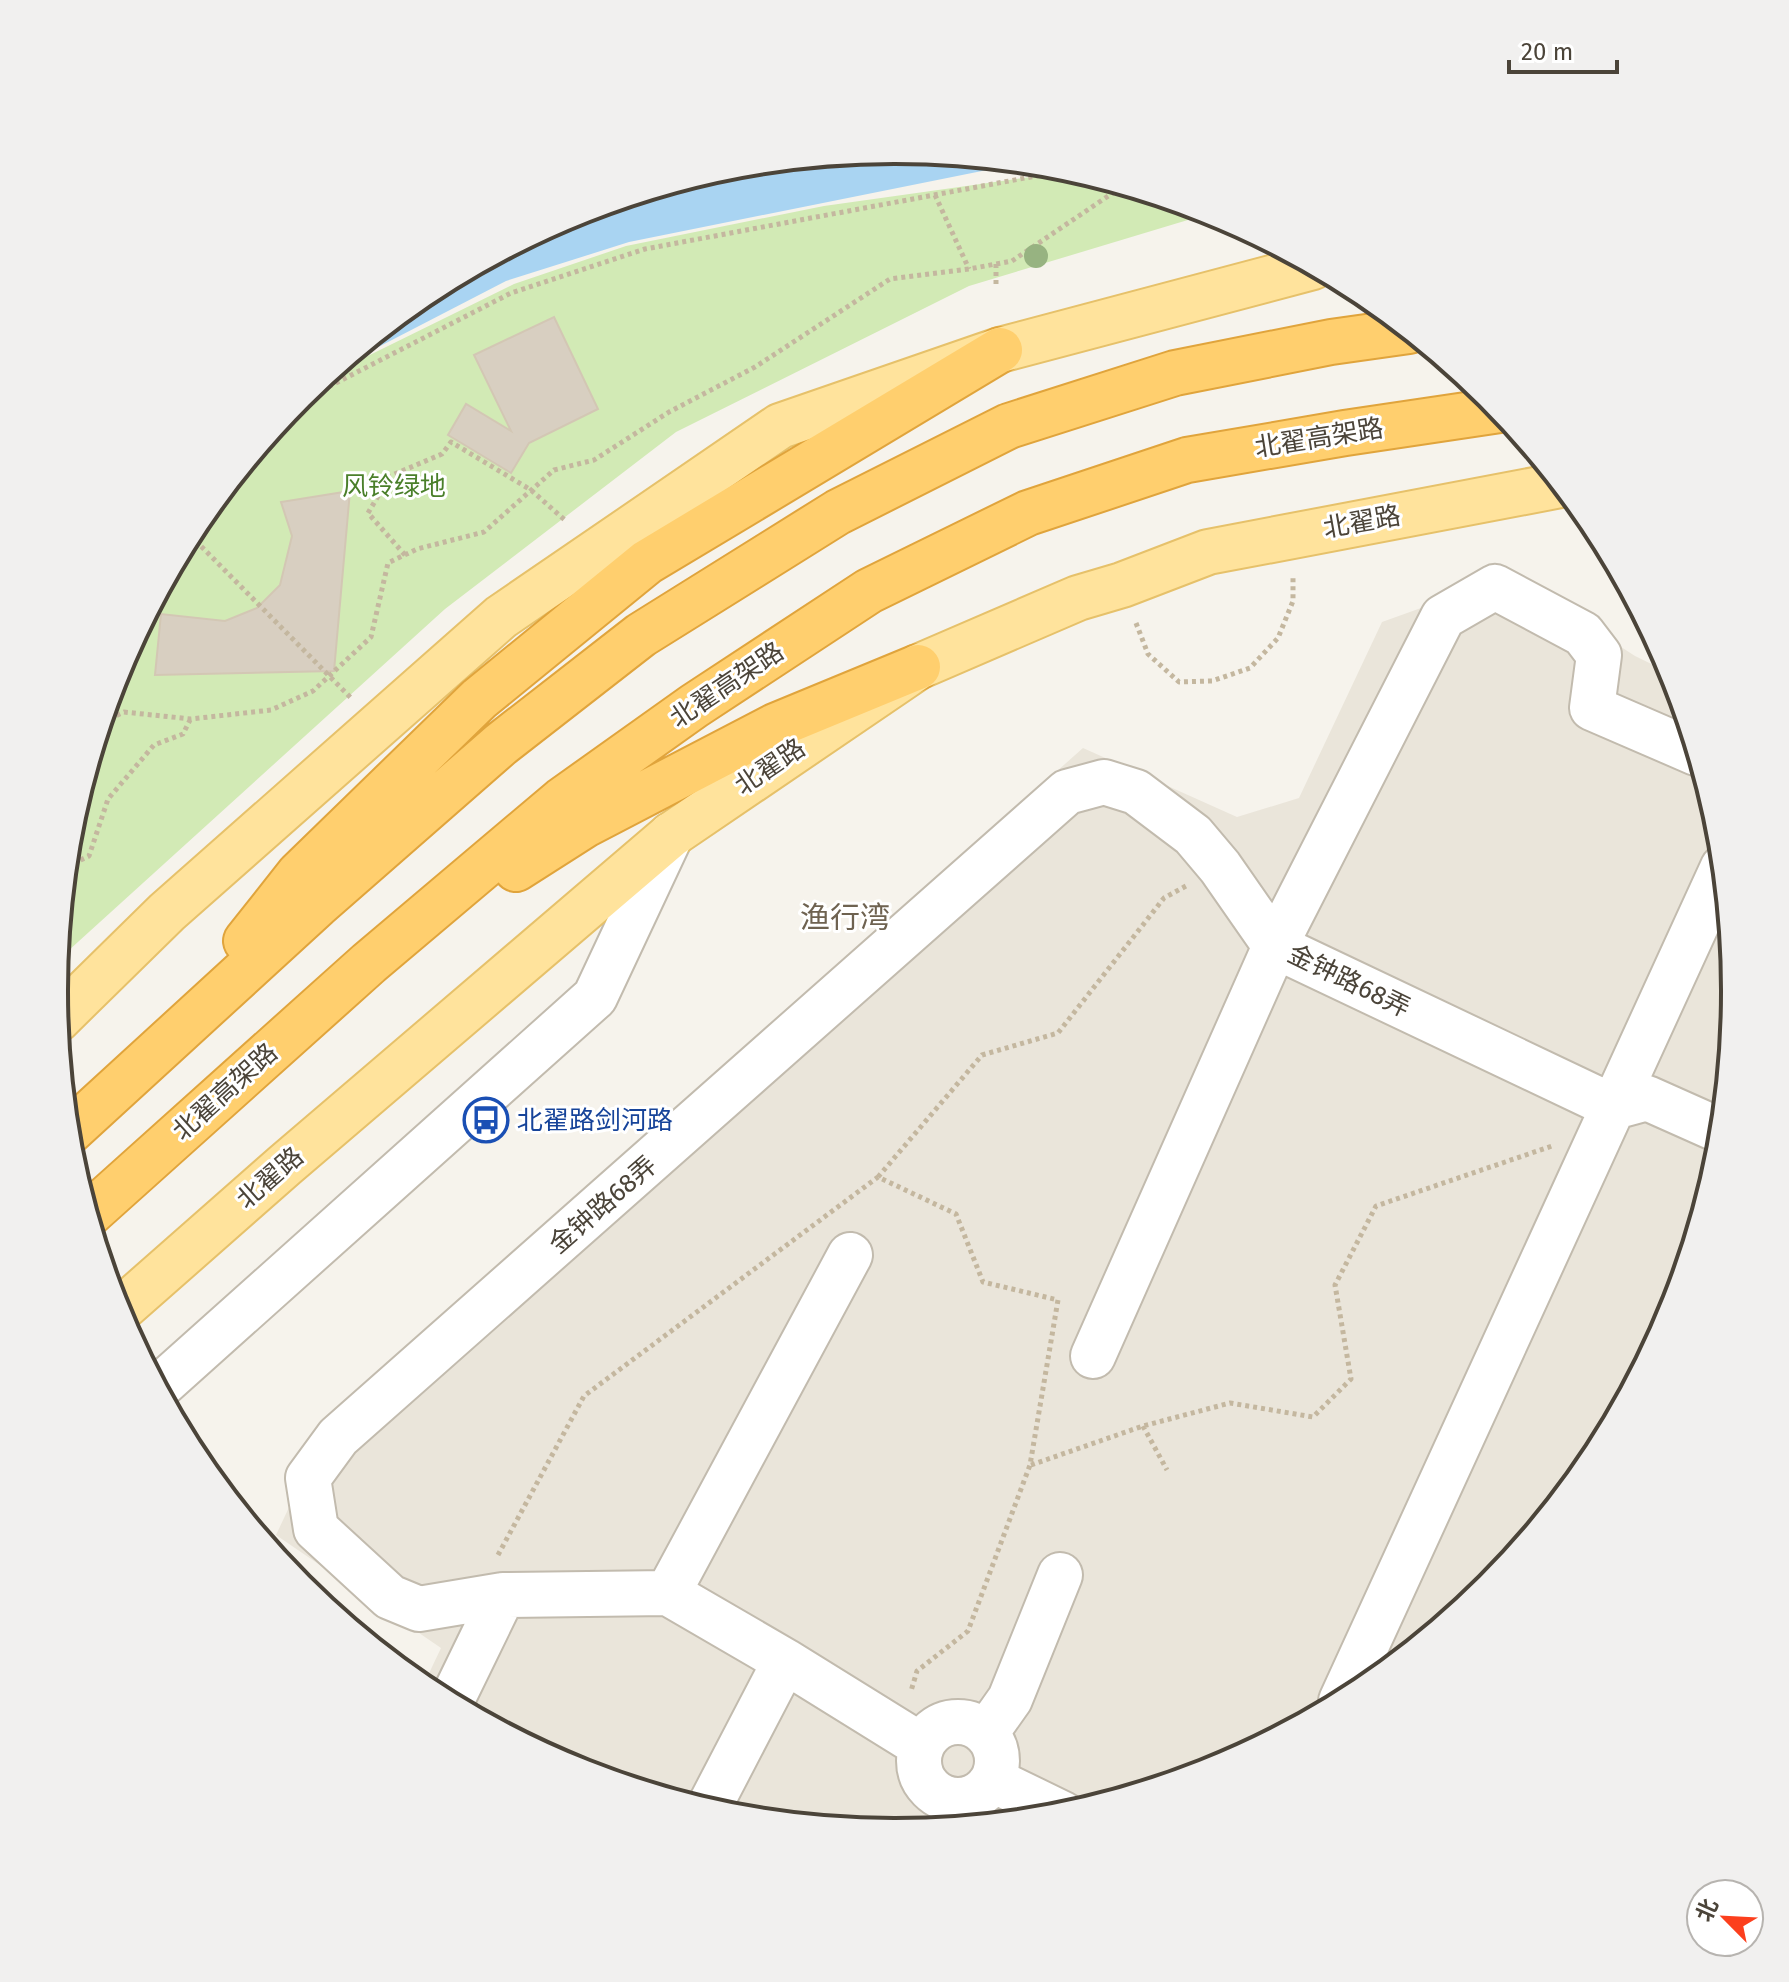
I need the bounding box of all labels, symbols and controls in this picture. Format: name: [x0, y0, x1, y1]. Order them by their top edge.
scale bar: [1509, 24, 1617, 74]
text: 20 m: [1521, 38, 1573, 66]
street label: 北翟高架路: [1252, 413, 1386, 463]
park label: 风铃绿地: [342, 471, 446, 502]
street label: 北翟路: [1321, 500, 1403, 544]
street label: 北翟高架路: [664, 636, 790, 734]
street label: 北翟路: [729, 732, 811, 802]
district label: 渔行湾: [800, 900, 890, 936]
street label: 金钟路68弄: [1283, 938, 1415, 1024]
street label: 北翟高架路: [166, 1037, 284, 1147]
bus stop icon: 北翟路剑河路: [462, 1096, 510, 1144]
place label: 北翟路剑河路: [517, 1105, 673, 1136]
street label: 北翟路: [230, 1141, 310, 1215]
street label: 金钟路68弄: [543, 1150, 663, 1260]
north arrow: [1685, 1878, 1765, 1958]
text: 北: [1690, 1895, 1724, 1926]

